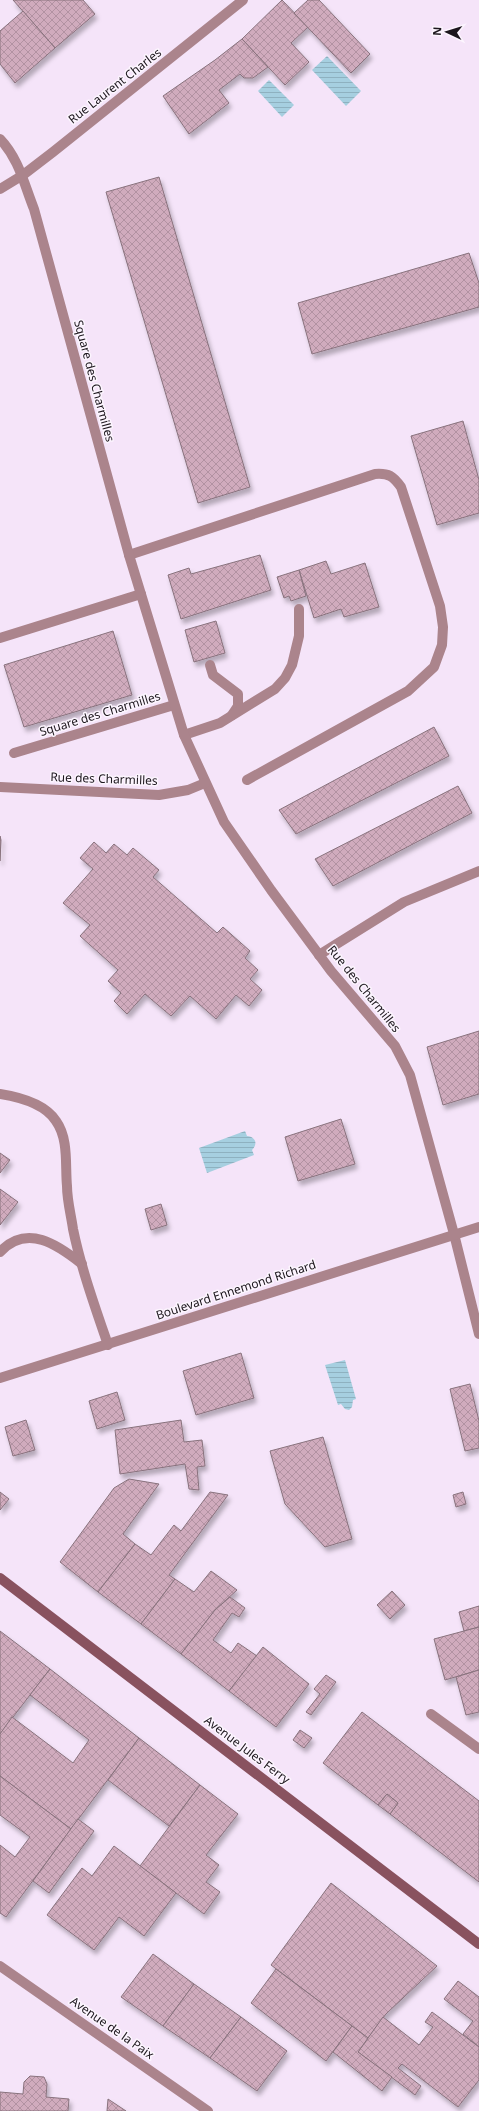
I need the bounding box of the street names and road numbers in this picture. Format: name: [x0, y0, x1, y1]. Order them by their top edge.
street label: Rue Laurent Charles: [65, 44, 165, 127]
street label: Square des Charmilles: [70, 318, 119, 444]
street label: Square des Charmilles: [37, 687, 163, 740]
street label: Rue des Charmilles: [50, 768, 158, 789]
street label: Rue des Charmilles: [324, 942, 405, 1036]
street label: Boulevard Ennemond Richard: [154, 1256, 318, 1323]
street label: Avenue Jules Ferry: [201, 1712, 295, 1788]
street label: Avenue de la Paix: [67, 1992, 158, 2063]

